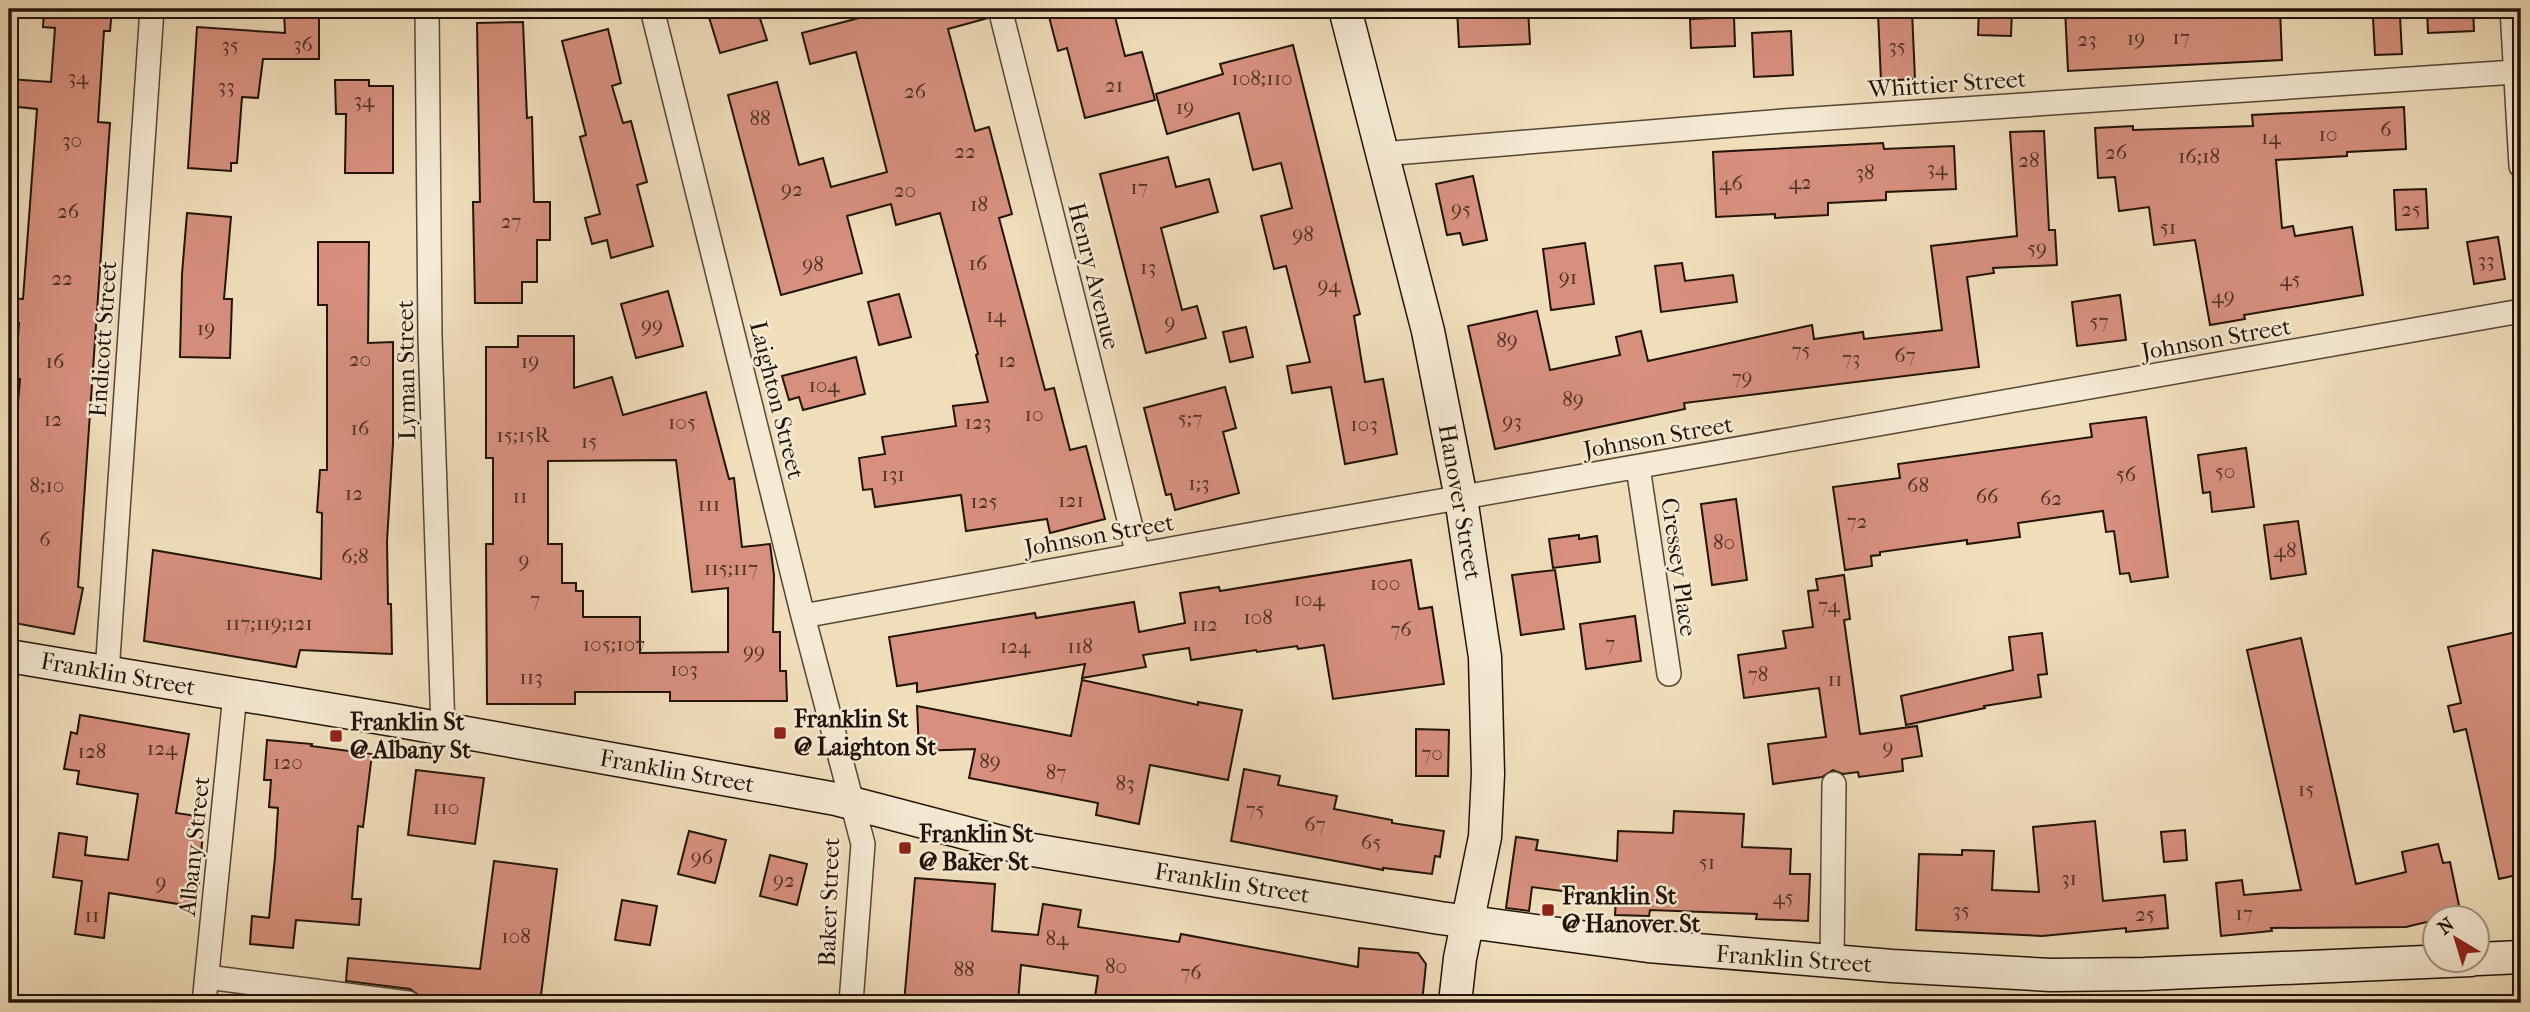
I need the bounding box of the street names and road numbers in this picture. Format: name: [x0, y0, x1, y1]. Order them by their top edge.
street label: Whittier Street: [1866, 64, 2027, 104]
street label: Henry Avenue: [1062, 200, 1126, 352]
street label: Endicott Street: [84, 259, 122, 418]
street label: Lyman Street: [391, 299, 421, 440]
street label: Johnson Street: [2137, 312, 2293, 366]
street label: Laighton Street: [744, 318, 810, 482]
street label: Johnson Street: [1579, 410, 1735, 464]
street label: Hanover Street: [1433, 422, 1488, 583]
street label: Cressey Place: [1655, 496, 1703, 638]
street label: Johnson Street: [1020, 508, 1176, 562]
street label: Franklin Street: [38, 647, 198, 701]
street label: Franklin Street: [597, 744, 757, 798]
street label: Albany Street: [173, 774, 215, 918]
street label: Baker Street: [813, 836, 845, 967]
street label: Franklin Street: [1152, 857, 1312, 909]
street label: Franklin Street: [1715, 940, 1874, 978]

